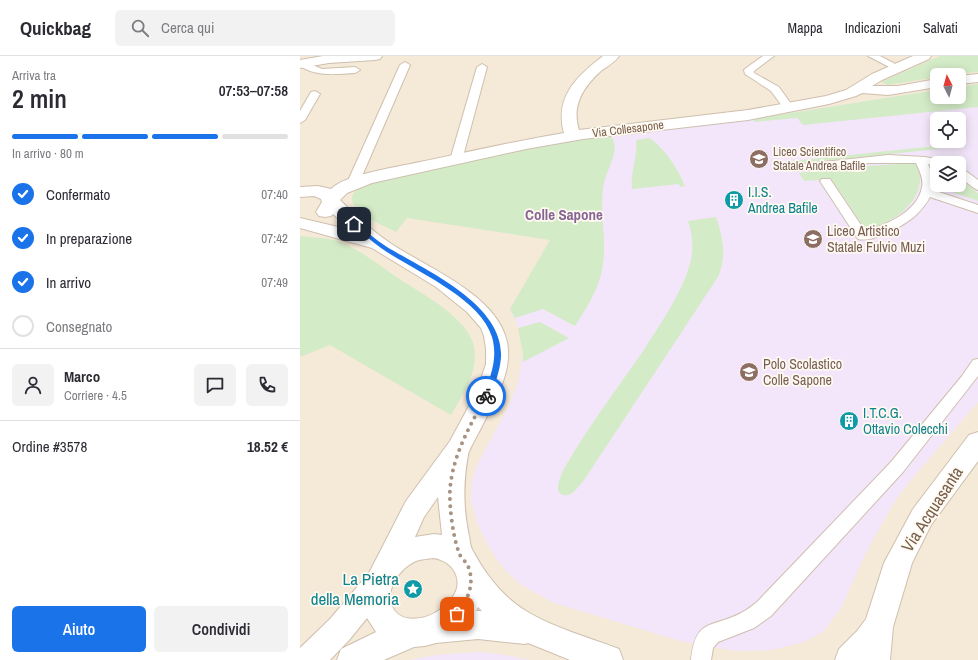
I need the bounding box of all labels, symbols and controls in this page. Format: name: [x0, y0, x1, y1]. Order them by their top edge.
search box: [115, 10, 395, 46]
text: Quickbag: [20, 15, 91, 41]
icon: search: [129, 17, 151, 39]
text: Cerca qui: [161, 17, 214, 38]
text: Mappa: [788, 19, 823, 37]
text: Indicazioni: [845, 19, 901, 37]
text: Salvati: [923, 19, 958, 37]
text: Arriva tra: [12, 67, 56, 84]
north arrow: [930, 68, 966, 104]
map controls: [930, 68, 966, 192]
text: 07:53–07:58: [219, 80, 288, 101]
text: 2 min: [12, 81, 67, 116]
button: locate: [930, 112, 966, 148]
street label: Via Collesapone: [591, 117, 665, 141]
place label: Liceo Scientifico Statale Andrea Bafile: [773, 144, 865, 174]
text: In arrivo · 80 m: [12, 145, 84, 162]
school or university icon: Liceo Scientifico Statale Andrea Bafile: [748, 148, 770, 170]
button: layers: [930, 156, 966, 192]
icon: check: [12, 183, 34, 205]
place label: I.I.S. Andrea Bafile: [747, 183, 818, 217]
text: Confermato: [46, 184, 110, 205]
text: 07:40: [261, 186, 288, 203]
building icon: I.I.S. Andrea Bafile: [723, 189, 745, 211]
district label: Colle Sapone: [525, 204, 603, 225]
pin: [337, 207, 371, 241]
icon: home: [343, 213, 365, 235]
place label: Liceo Artistico Statale Fulvio Muzi: [827, 222, 925, 256]
icon: check: [12, 227, 34, 249]
text: In preparazione: [46, 228, 132, 249]
school or university icon: Liceo Artistico Statale Fulvio Muzi: [802, 228, 824, 250]
text: 07:42: [261, 230, 288, 247]
icon: check: [12, 271, 34, 293]
text: In arrivo: [46, 272, 91, 293]
text: 07:49: [261, 274, 288, 291]
text: Consegnato: [46, 316, 112, 337]
place label: Polo Scolastico Colle Sapone: [763, 355, 842, 389]
school or university icon: Polo Scolastico Colle Sapone: [738, 361, 760, 383]
button: person: [12, 364, 54, 406]
button: chat: [194, 364, 236, 406]
button: phone: [246, 364, 288, 406]
text: Marco: [64, 366, 100, 387]
courier: [466, 376, 506, 416]
icon: bike: [475, 385, 497, 407]
text: Corriere · 4.5: [64, 387, 127, 404]
place label: I.T.C.G. Ottavio Colecchi: [863, 404, 948, 438]
building icon: I.T.C.G. Ottavio Colecchi: [838, 410, 860, 432]
text: Ordine #3578: [12, 436, 87, 457]
text: 18.52 €: [247, 436, 288, 457]
street label: Via Acquasanta: [895, 461, 968, 556]
place label: La Pietra della Memoria: [311, 567, 399, 610]
place icon: La Pietra della Memoria: [402, 578, 424, 600]
pin: [440, 597, 474, 631]
icon: bag: [446, 603, 468, 625]
button: Aiuto: [12, 606, 146, 652]
button: Condividi: [154, 606, 288, 652]

